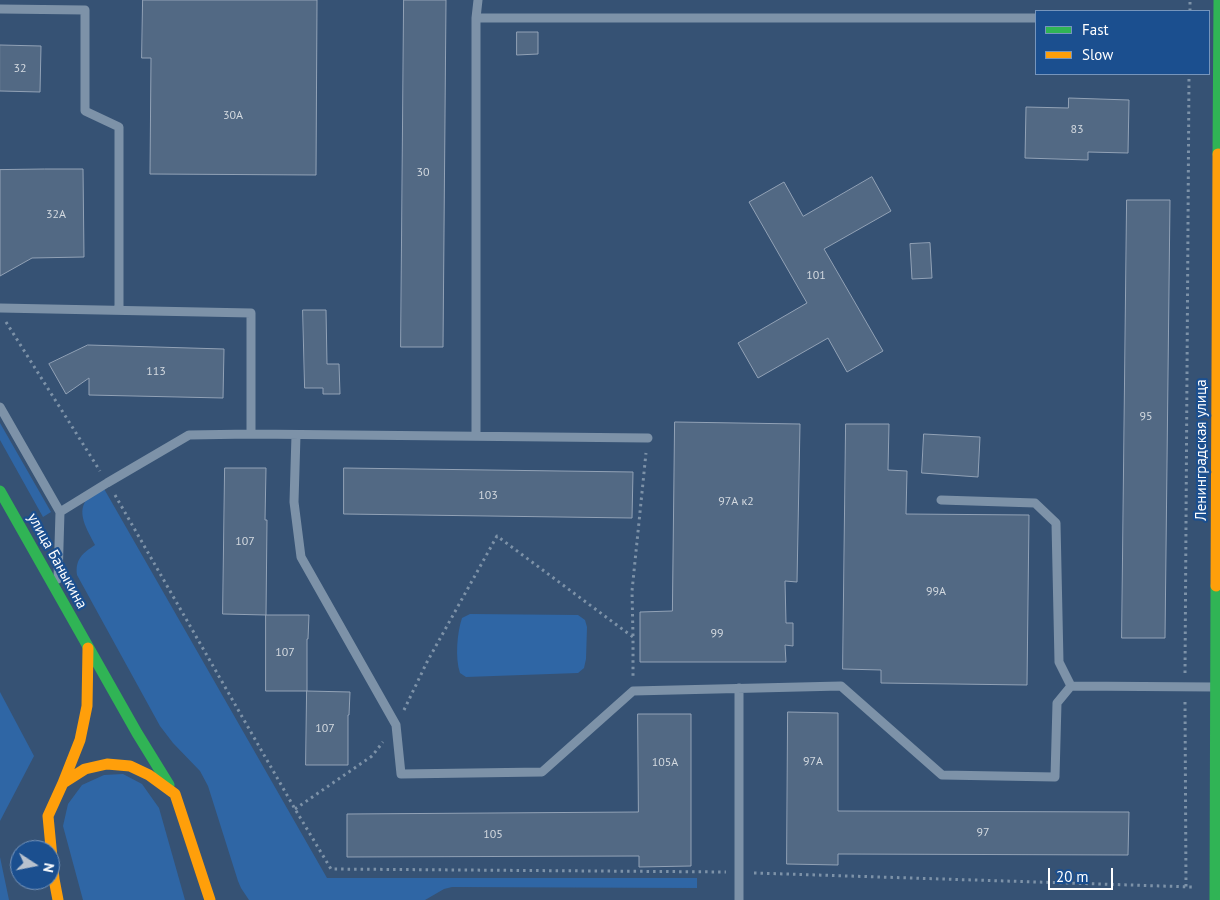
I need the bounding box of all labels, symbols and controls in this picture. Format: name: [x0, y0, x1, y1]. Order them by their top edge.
legend: [1035, 10, 1210, 75]
text: Fast: [1082, 20, 1109, 39]
text: Slow: [1082, 45, 1113, 64]
house number: 32: [13, 62, 27, 76]
house number: 30А: [223, 109, 243, 123]
house number: 83: [1070, 123, 1084, 137]
house number: 30: [416, 166, 430, 180]
house number: 32А: [46, 208, 66, 222]
house number: 101: [806, 269, 826, 283]
house number: 113: [146, 365, 166, 379]
street label: Ленинградская улица: [1193, 379, 1211, 521]
house number: 95: [1139, 410, 1153, 424]
house number: 103: [478, 489, 498, 503]
house number: 97А к2: [718, 495, 754, 509]
street label: улица Баныкина: [23, 510, 91, 612]
house number: 107: [235, 535, 255, 549]
house number: 99А: [926, 585, 946, 599]
house number: 99: [710, 627, 724, 641]
house number: 107: [275, 646, 295, 660]
house number: 107: [315, 722, 335, 736]
house number: 97А: [803, 755, 823, 769]
house number: 105А: [652, 756, 678, 770]
house number: 97: [976, 826, 990, 840]
house number: 105: [483, 828, 503, 842]
north arrow: [10, 840, 60, 890]
scale bar: [1050, 858, 1115, 890]
text: N: [39, 861, 58, 874]
text: 20 m: [1056, 867, 1089, 886]

